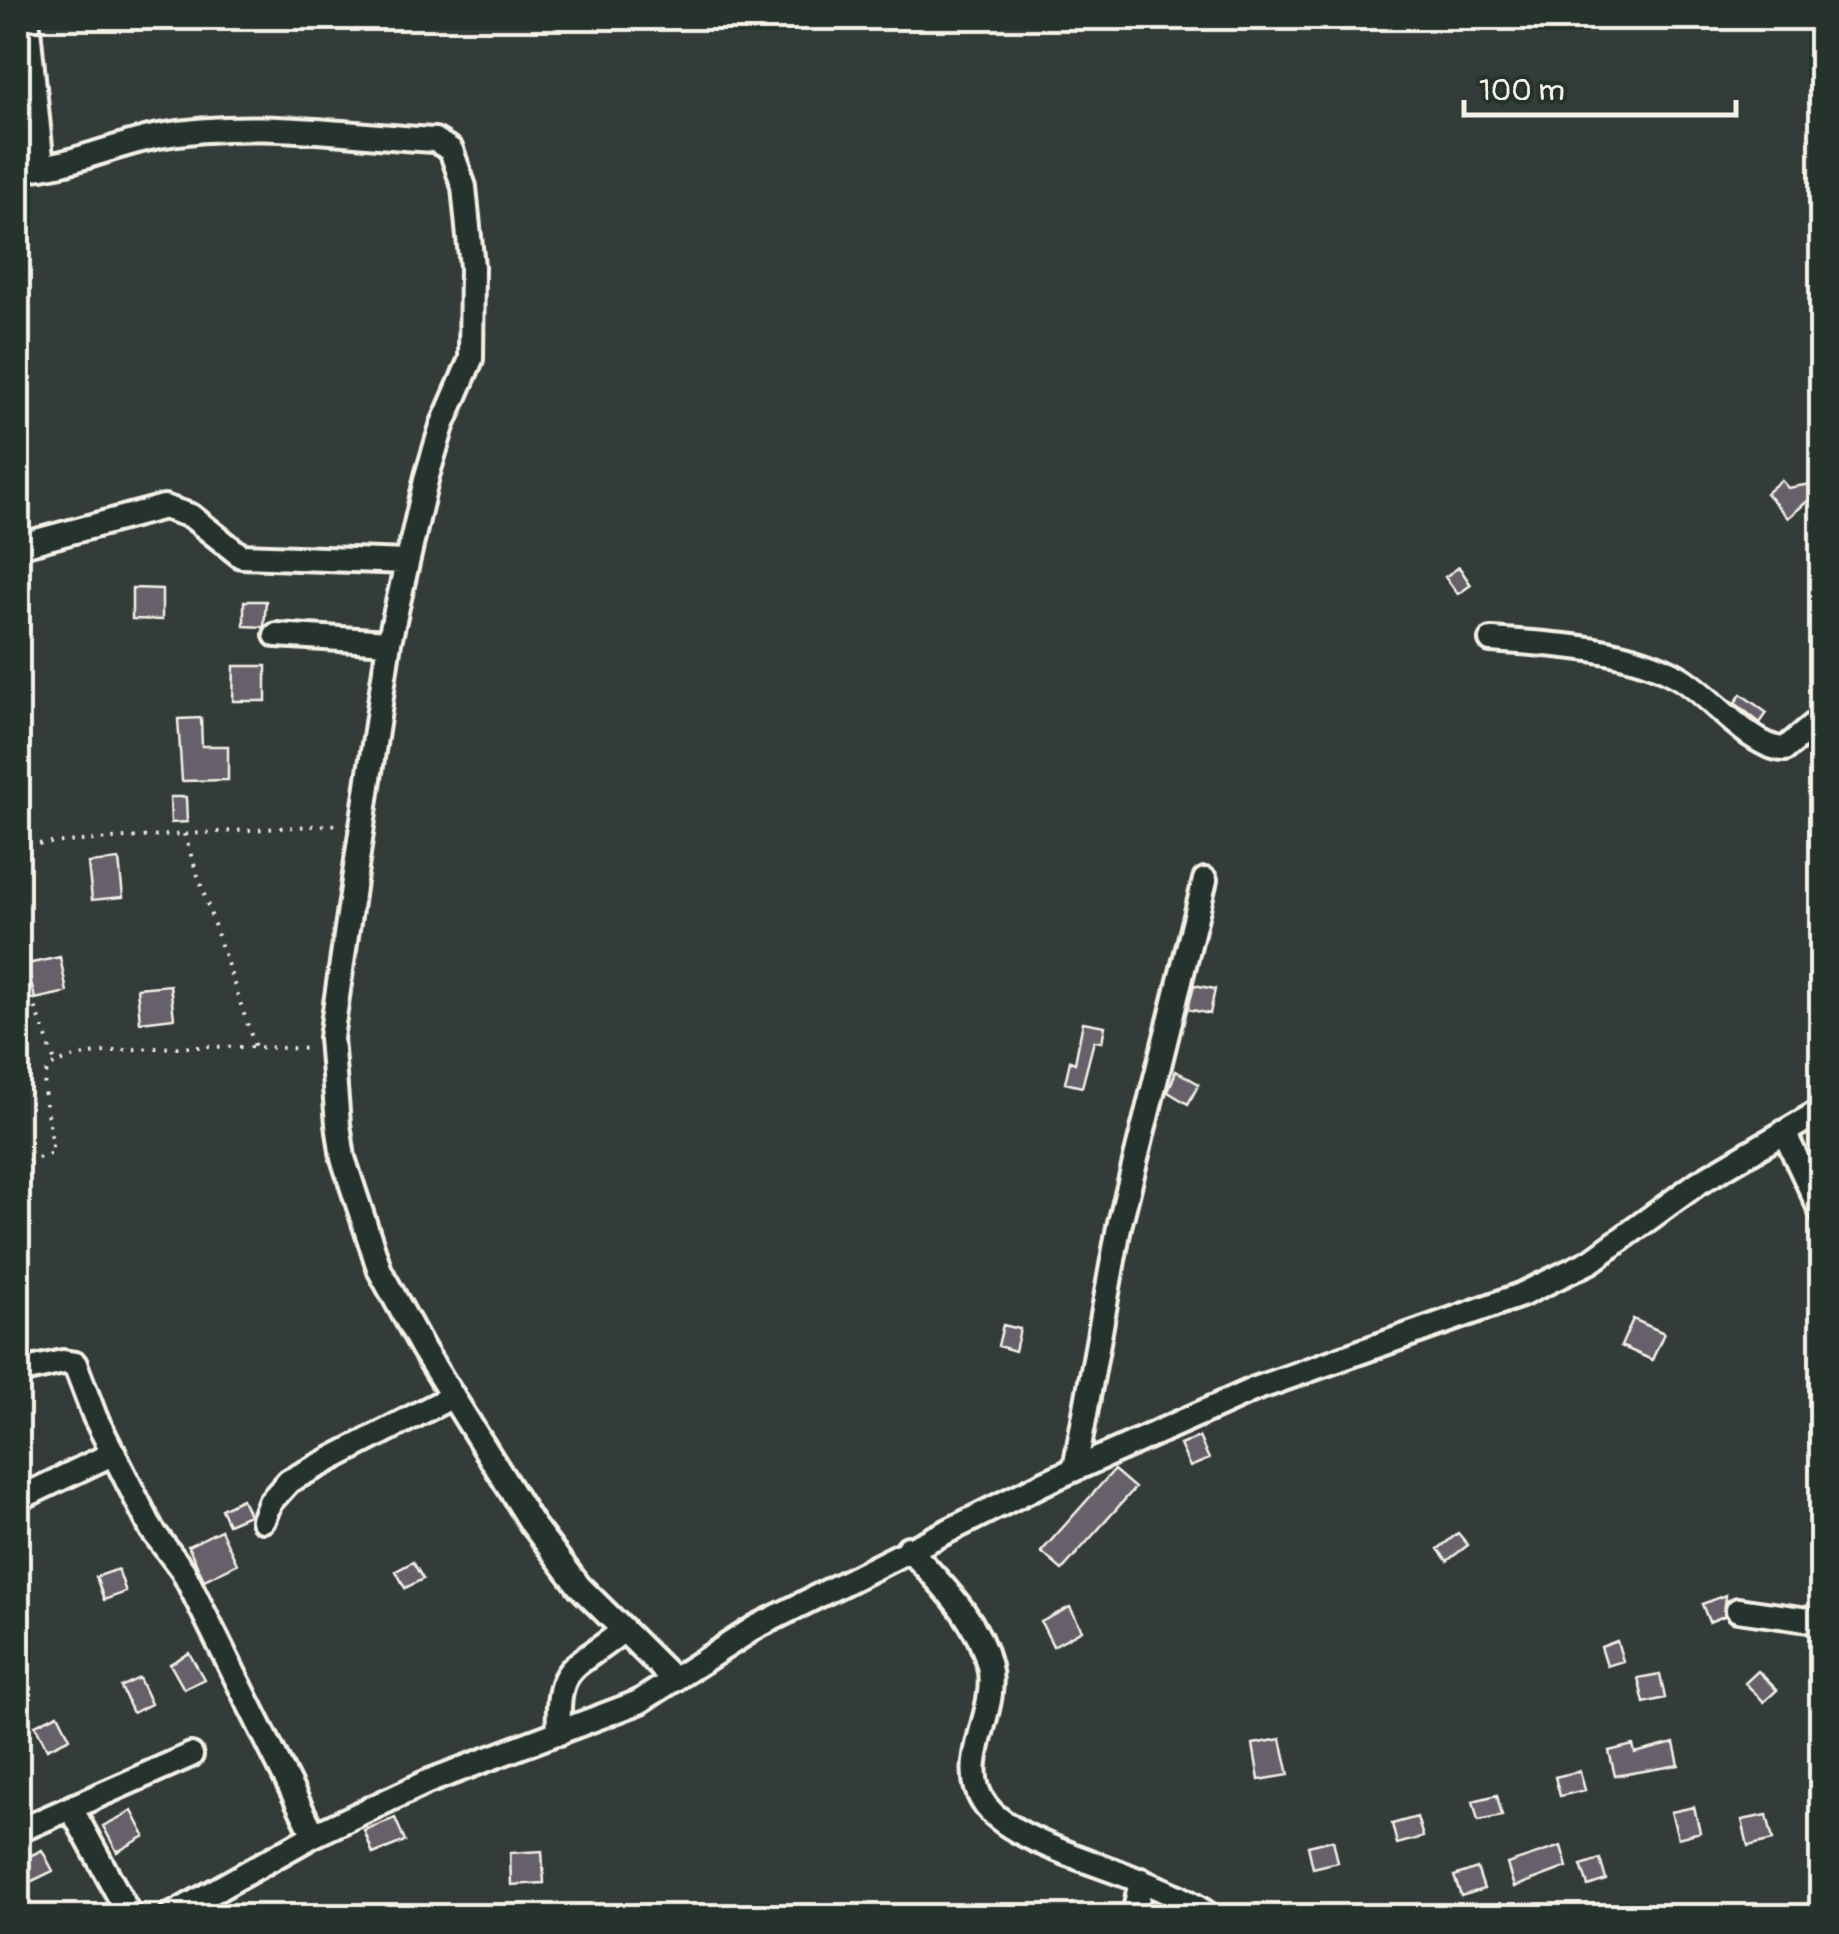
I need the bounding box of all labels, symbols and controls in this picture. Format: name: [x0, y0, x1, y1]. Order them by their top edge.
scale bar: [1464, 55, 1736, 117]
text: 100 m: [1479, 72, 1565, 109]

